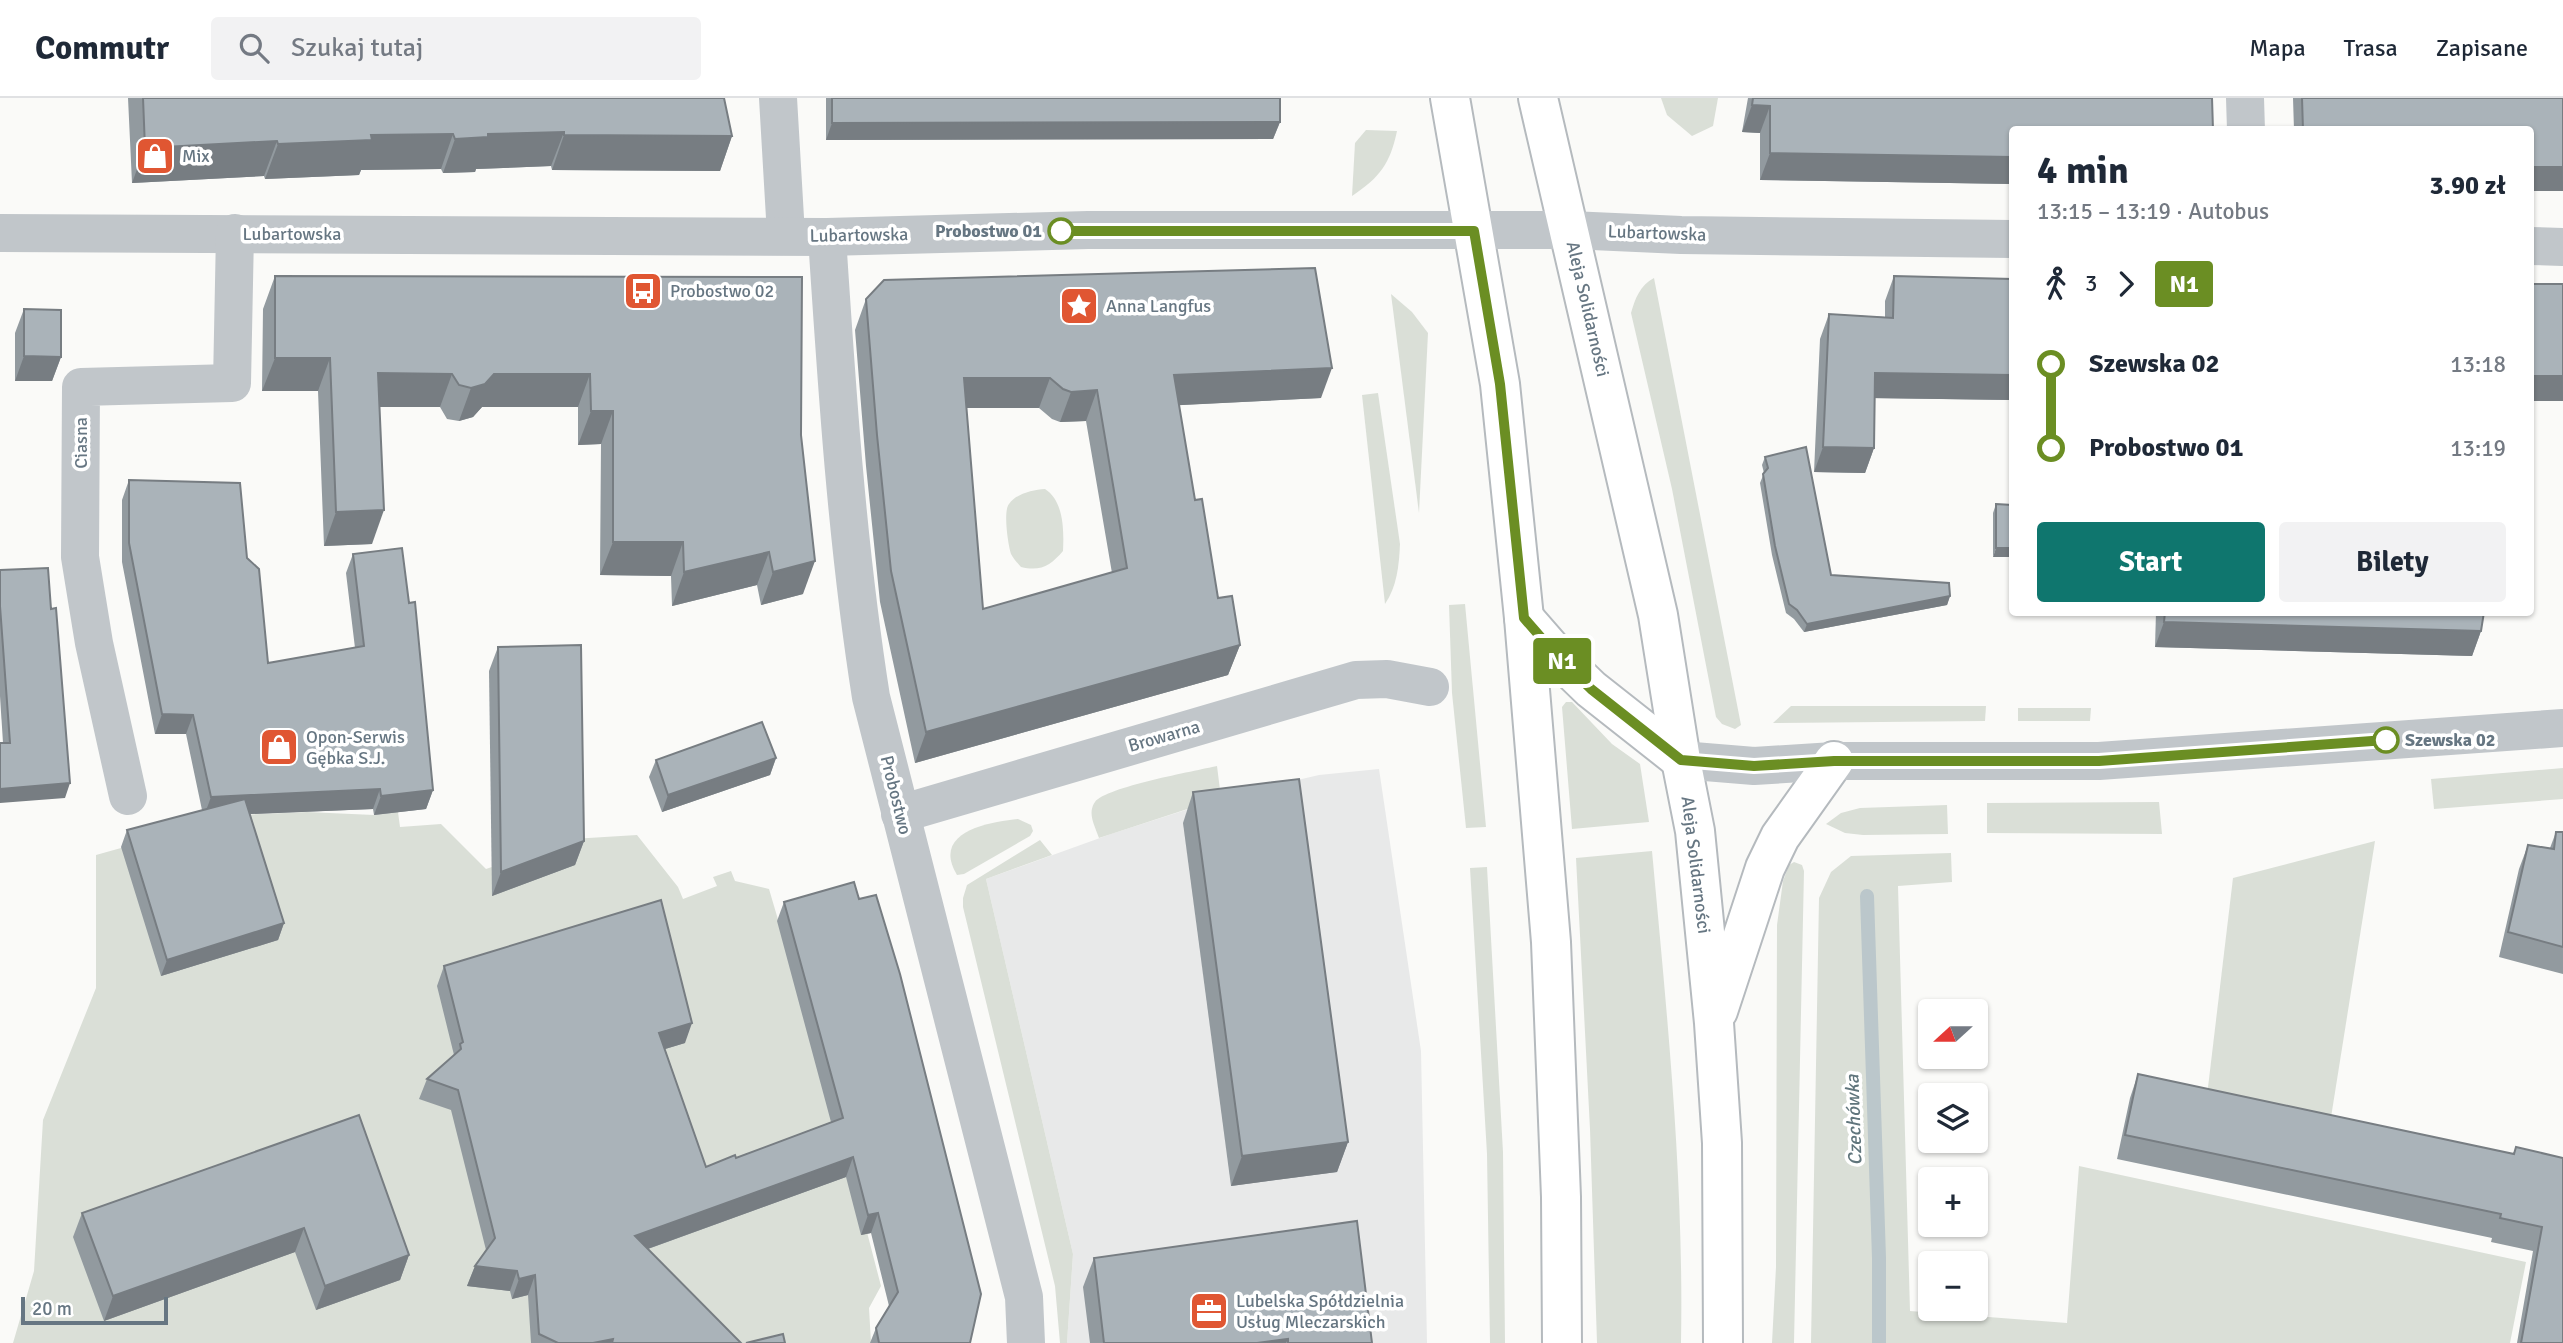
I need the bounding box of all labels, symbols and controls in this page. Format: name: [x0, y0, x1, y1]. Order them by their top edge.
search box: [211, 17, 701, 80]
text: Commutr: [35, 28, 169, 69]
icon: search: [235, 29, 273, 67]
text: Szukaj tutaj: [291, 32, 423, 64]
text: Mapa: [2249, 33, 2306, 63]
text: Trasa: [2344, 33, 2398, 63]
text: Zapisane: [2436, 33, 2528, 63]
shop icon: Mix: [134, 135, 176, 177]
place label: Mix: [182, 145, 210, 167]
text: 4 min: [2037, 147, 2129, 194]
text: 3.90 zł: [2430, 170, 2506, 202]
text: 13:15 – 13:19 · Autobus: [2037, 197, 2269, 226]
marker: Probostwo 01: [1048, 218, 1074, 244]
place label: Probostwo 01: [935, 220, 1042, 242]
street label: Lubartowska: [1607, 220, 1707, 246]
street label: Lubartowska: [243, 223, 341, 245]
street label: Lubartowska: [809, 223, 909, 247]
street label: Aleja Solidarności: [1562, 239, 1614, 379]
icon: walk: [2037, 265, 2075, 303]
icon: forward: [2107, 265, 2145, 303]
text: 3: [2085, 269, 2097, 298]
text: N1: [2169, 269, 2199, 299]
bus stop icon: Probostwo 02: [622, 270, 664, 312]
place label: Probostwo 02: [670, 280, 774, 302]
place icon: Anna Langfus: [1058, 285, 1100, 327]
place label: Anna Langfus: [1106, 295, 1211, 317]
text: Szewska 02: [2089, 348, 2220, 380]
text: 13:18: [2450, 350, 2506, 379]
street label: Ciasna: [70, 417, 92, 469]
text: Probostwo 01: [2089, 432, 2244, 464]
text: 13:19: [2450, 434, 2506, 463]
button: Start: [2037, 522, 2265, 602]
button: Bilety: [2279, 522, 2506, 602]
line badge: N1: [1530, 638, 1594, 684]
text: N1: [1547, 646, 1577, 676]
street label: Browarna: [1126, 715, 1202, 757]
shop icon: Opon-Serwis Gębka S.J.: [258, 726, 300, 768]
place label: Opon-Serwis Gębka S.J.: [306, 726, 405, 769]
marker: Szewska 02: [2373, 727, 2399, 753]
place label: Szewska 02: [2405, 729, 2495, 751]
street label: Probostwo: [876, 753, 916, 837]
street label: Aleja Solidarności: [1677, 795, 1715, 935]
north arrow: [1918, 999, 1988, 1069]
map controls: [1918, 999, 1988, 1321]
water label: Czechówka: [1840, 1073, 1868, 1166]
button: layers: [1918, 1083, 1988, 1153]
button: +: [1918, 1167, 1988, 1237]
button: −: [1918, 1251, 1988, 1321]
office icon: Lubelska Spółdzielnia Usług Mleczarskich: [1188, 1290, 1230, 1332]
place label: Lubelska Spółdzielnia Usług Mleczarskich: [1236, 1290, 1404, 1333]
scale bar: [21, 1294, 168, 1326]
text: 20 m: [32, 1297, 72, 1321]

